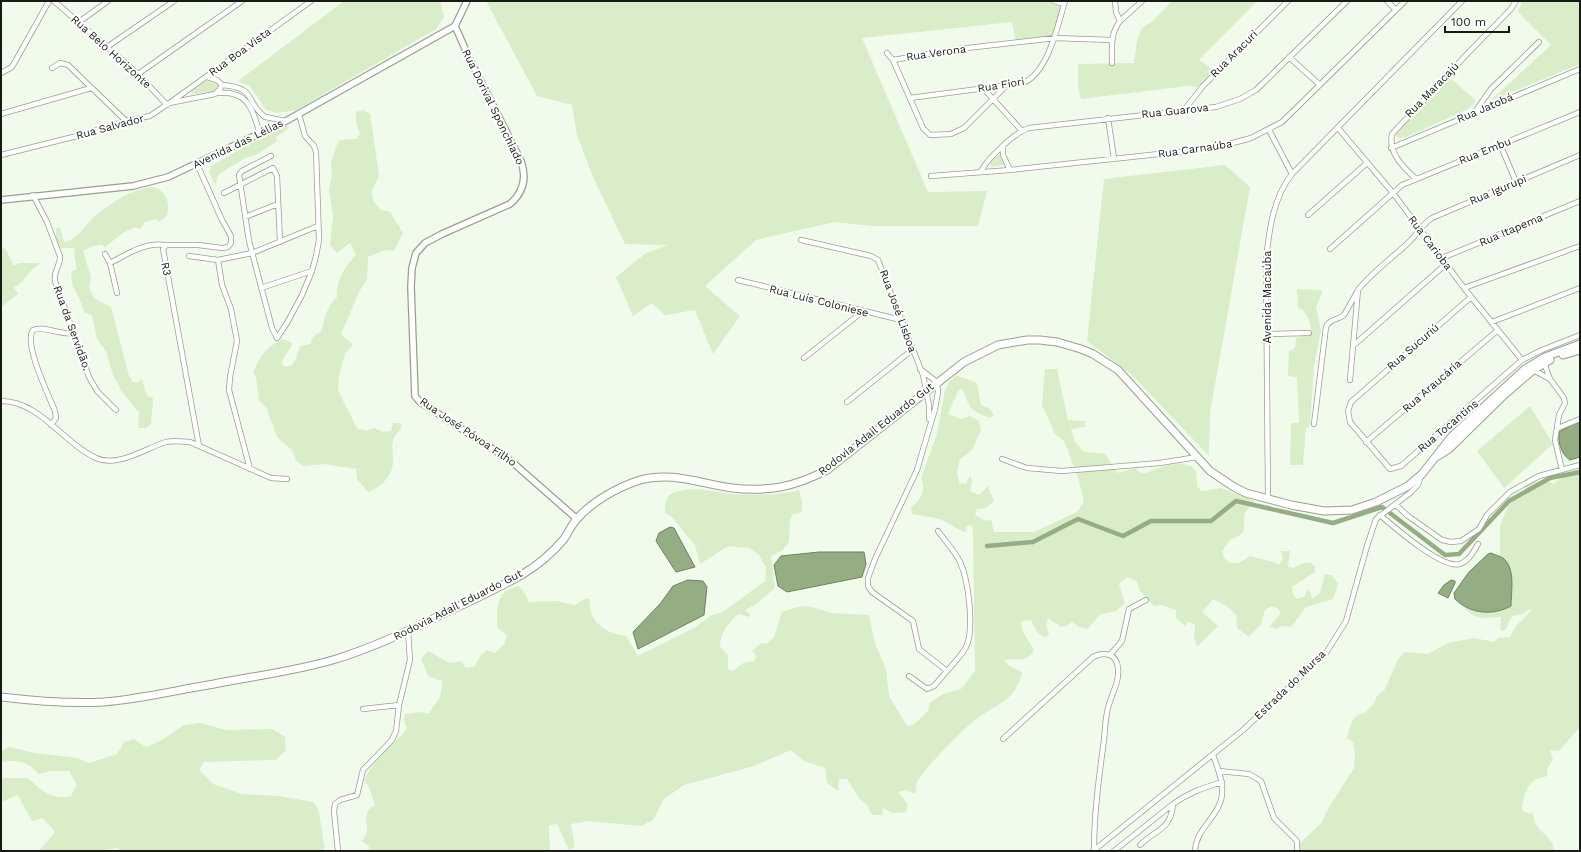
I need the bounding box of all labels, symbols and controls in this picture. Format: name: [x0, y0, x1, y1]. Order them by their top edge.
scale bar: [1445, 8, 1509, 34]
street label: Rua Belo Horizonte: [68, 13, 154, 91]
text: 100 m: [1451, 15, 1486, 29]
street label: Rua Boa Vista: [206, 25, 274, 79]
street label: Rua Aracuri: [1208, 28, 1260, 80]
street label: Rua Verona: [905, 42, 967, 64]
street label: Rua Dorival Sponchiado: [459, 47, 527, 167]
street label: Rua Maracajú: [1402, 60, 1462, 120]
street label: Rua Fiori: [977, 75, 1025, 95]
street label: Rua Jatobá: [1455, 90, 1515, 126]
street label: Rua Guarova: [1141, 101, 1209, 121]
street label: Rua Salvador: [75, 112, 146, 142]
street label: Avenida das Lélias: [191, 116, 286, 172]
street label: Rua Embu: [1457, 135, 1513, 167]
street label: Rua Carnaúba: [1157, 137, 1233, 161]
street label: Rua Igurupi: [1468, 172, 1528, 208]
street label: Rua Itapema: [1477, 211, 1545, 249]
street label: Rua Carioba: [1405, 213, 1455, 273]
street label: Avenida Macaúba: [1261, 250, 1274, 344]
street label: R3: [158, 261, 174, 277]
street label: Rua José Lisboa: [877, 268, 919, 354]
street label: Rua Luís Coloniese: [768, 282, 870, 320]
street label: Rua da Servidão.: [51, 284, 93, 372]
street label: Rua Sucuriú: [1384, 321, 1442, 373]
street label: Rua Araucária: [1400, 357, 1464, 415]
street label: Rodovia Adail Eduardo Gut: [816, 380, 937, 478]
street label: Rua José Póvoa Filho: [417, 395, 519, 469]
street label: Rua Tocantins: [1415, 397, 1481, 455]
street label: Rodovia Adail Eduardo Gut: [391, 567, 525, 643]
street label: Estrada do Mursa: [1252, 648, 1328, 722]

